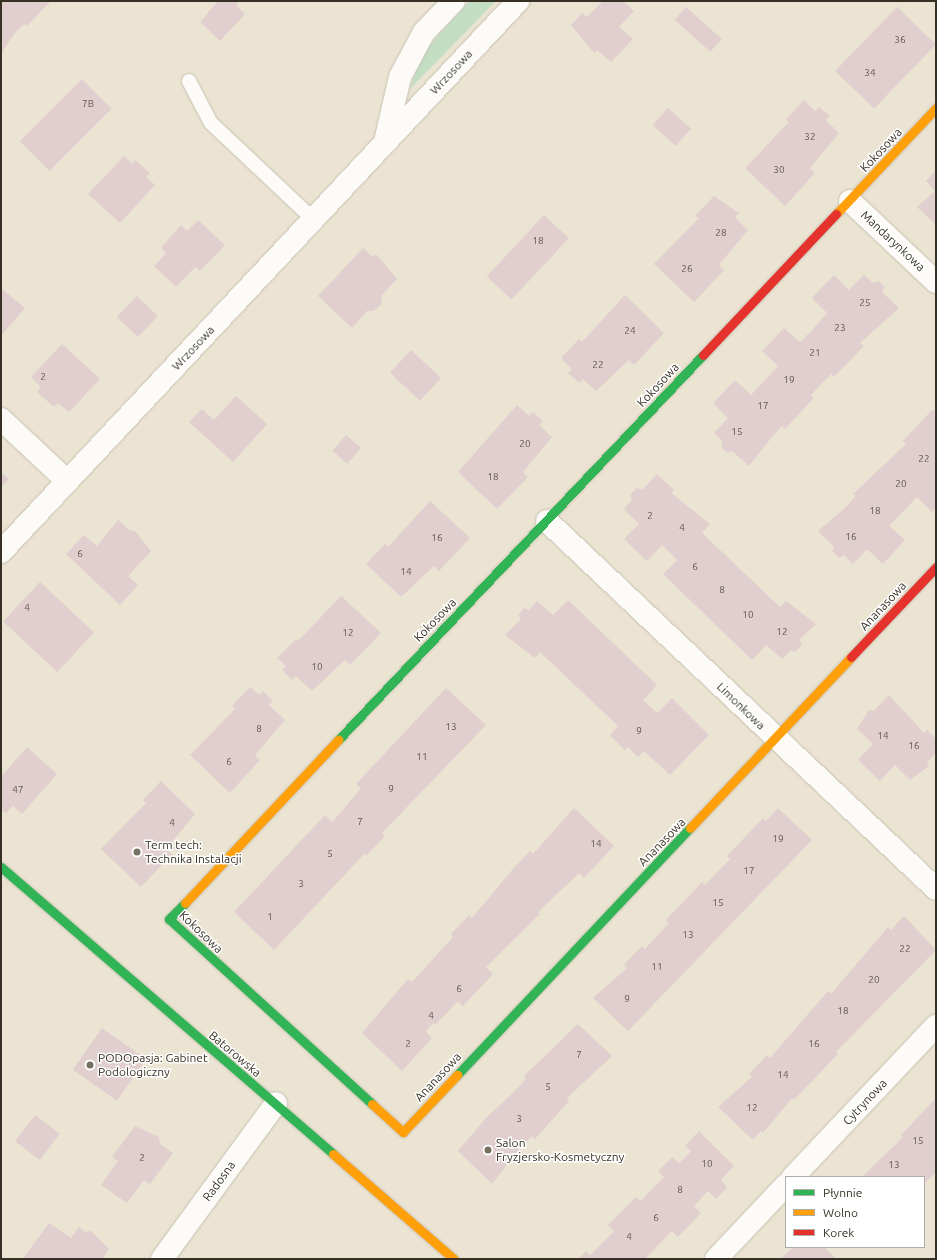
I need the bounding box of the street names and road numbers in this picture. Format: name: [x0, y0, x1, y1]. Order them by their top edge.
street label: Wrzosowa: [427, 47, 475, 97]
street label: Kokosowa: [857, 125, 905, 175]
street label: Mandarynkowa: [858, 208, 928, 274]
street label: Wrzosowa: [169, 323, 217, 373]
street label: Kokosowa: [634, 360, 682, 410]
street label: Ananasowa: [857, 579, 909, 633]
street label: Kokosowa: [411, 595, 459, 645]
street label: Limonkowa: [714, 679, 768, 733]
street label: Ananasowa: [635, 815, 689, 869]
street label: Kokosowa: [176, 908, 226, 956]
street label: Batorowska: [206, 1028, 264, 1080]
street label: Ananasowa: [412, 1050, 464, 1104]
street label: Cytrynowa: [840, 1076, 890, 1128]
street label: Radosna: [200, 1158, 238, 1204]

